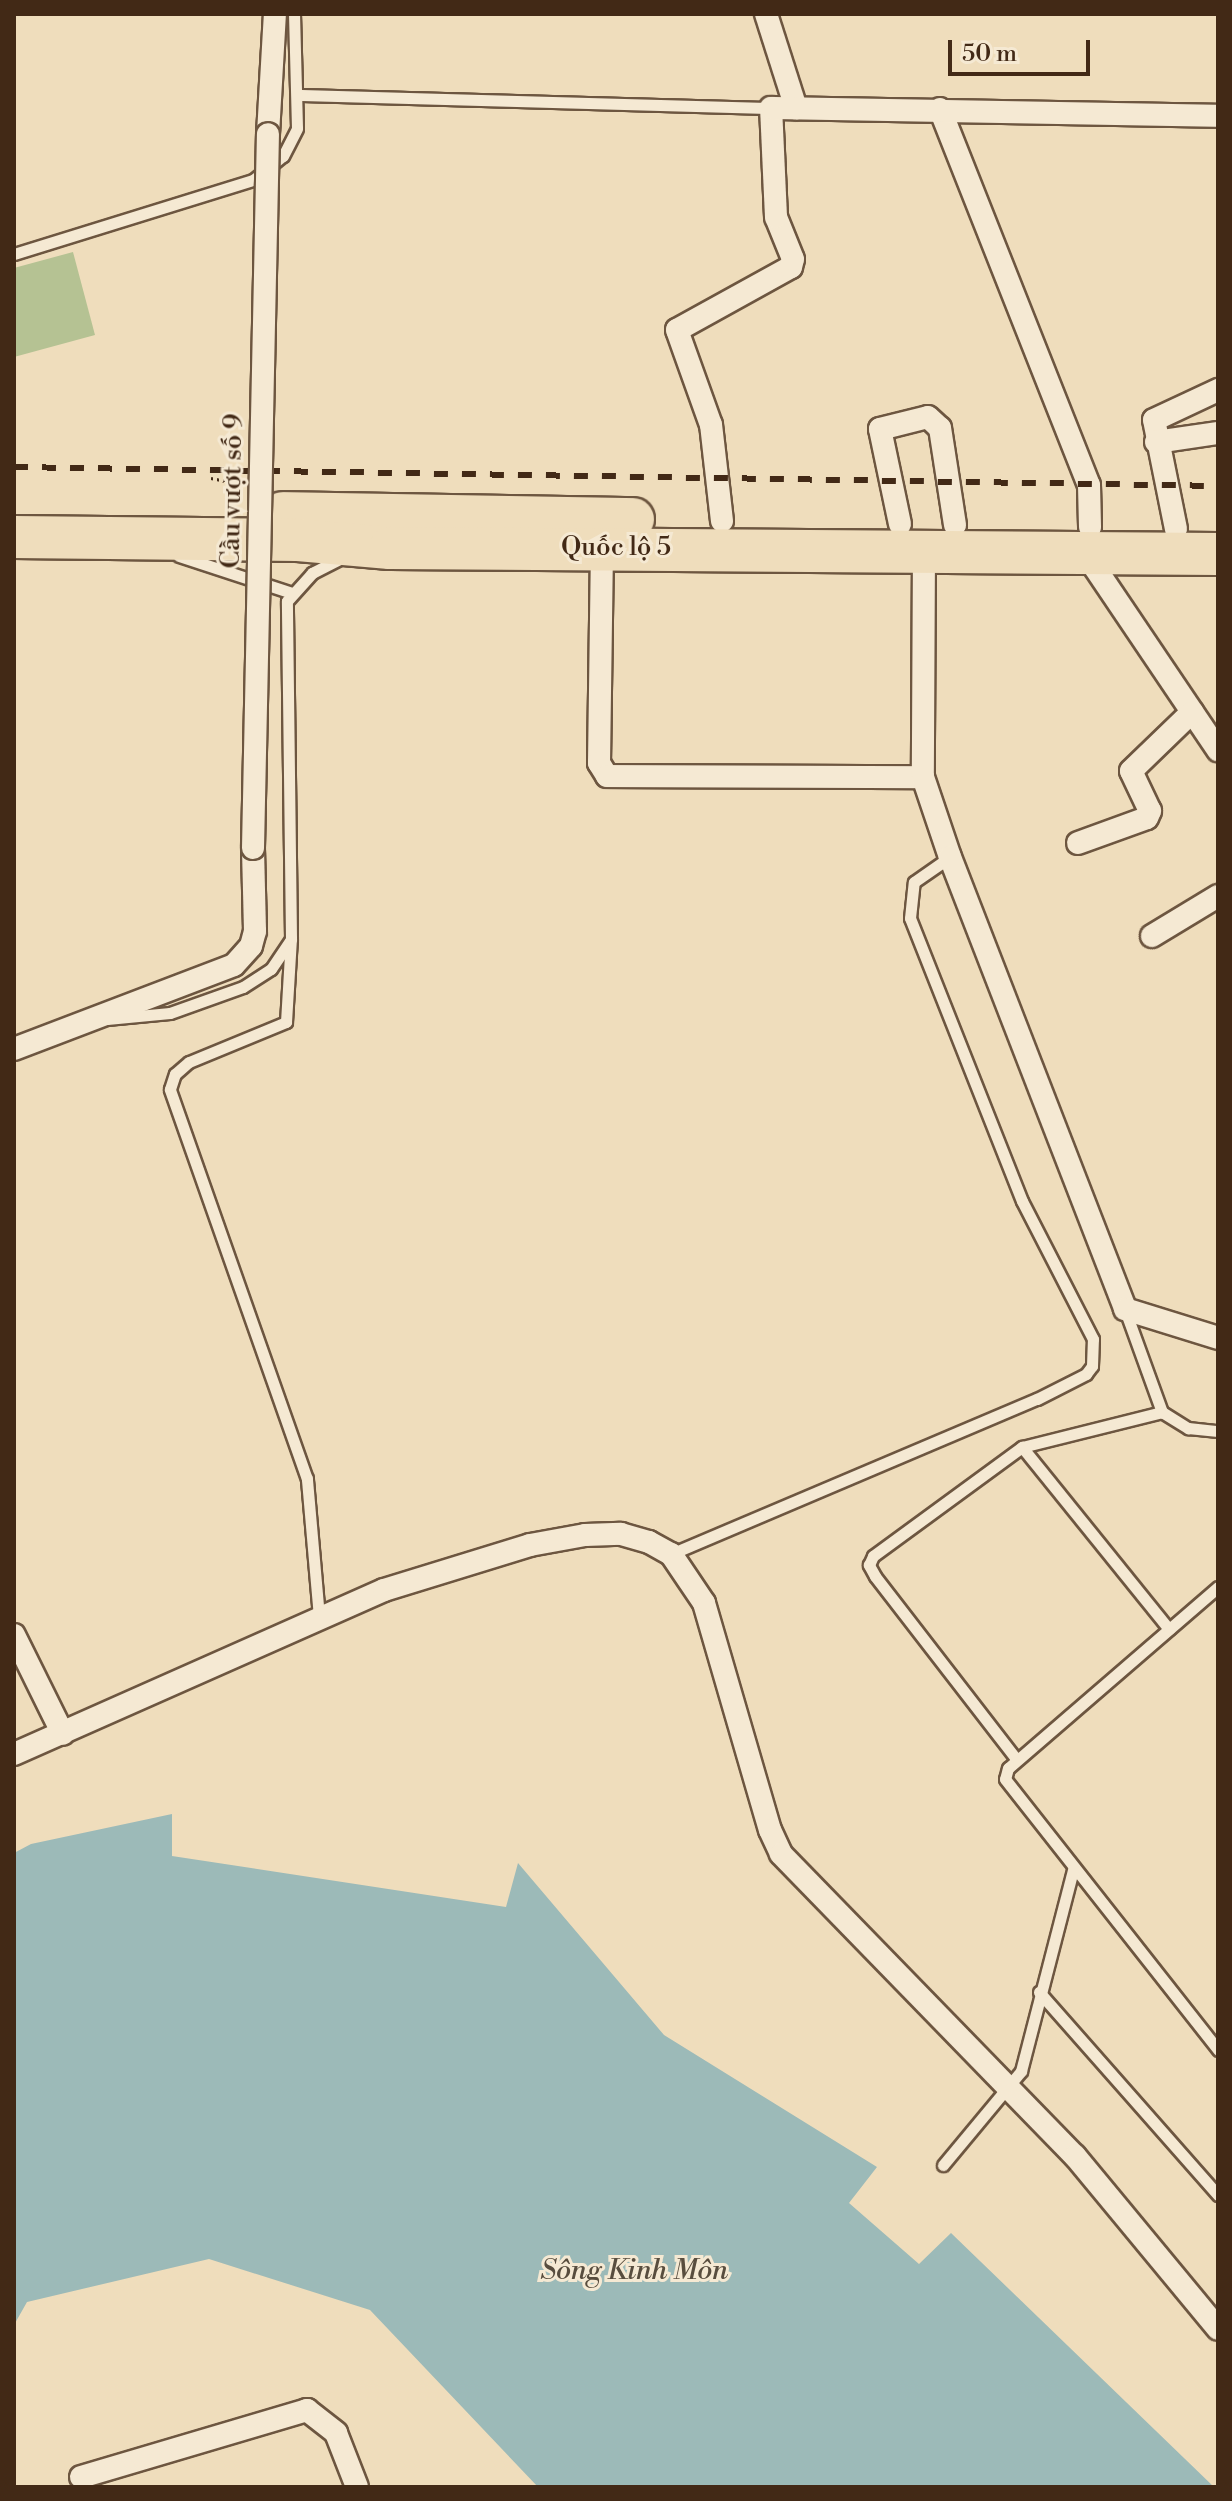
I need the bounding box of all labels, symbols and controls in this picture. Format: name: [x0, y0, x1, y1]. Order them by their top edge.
scale bar: [952, 24, 1094, 74]
text: 50 m: [962, 39, 1017, 69]
street label: Cầu vượt số 9: [216, 413, 250, 569]
street label: Quốc lộ 5: [561, 532, 671, 564]
water label: Sông Kinh Môn: [540, 2254, 728, 2288]

